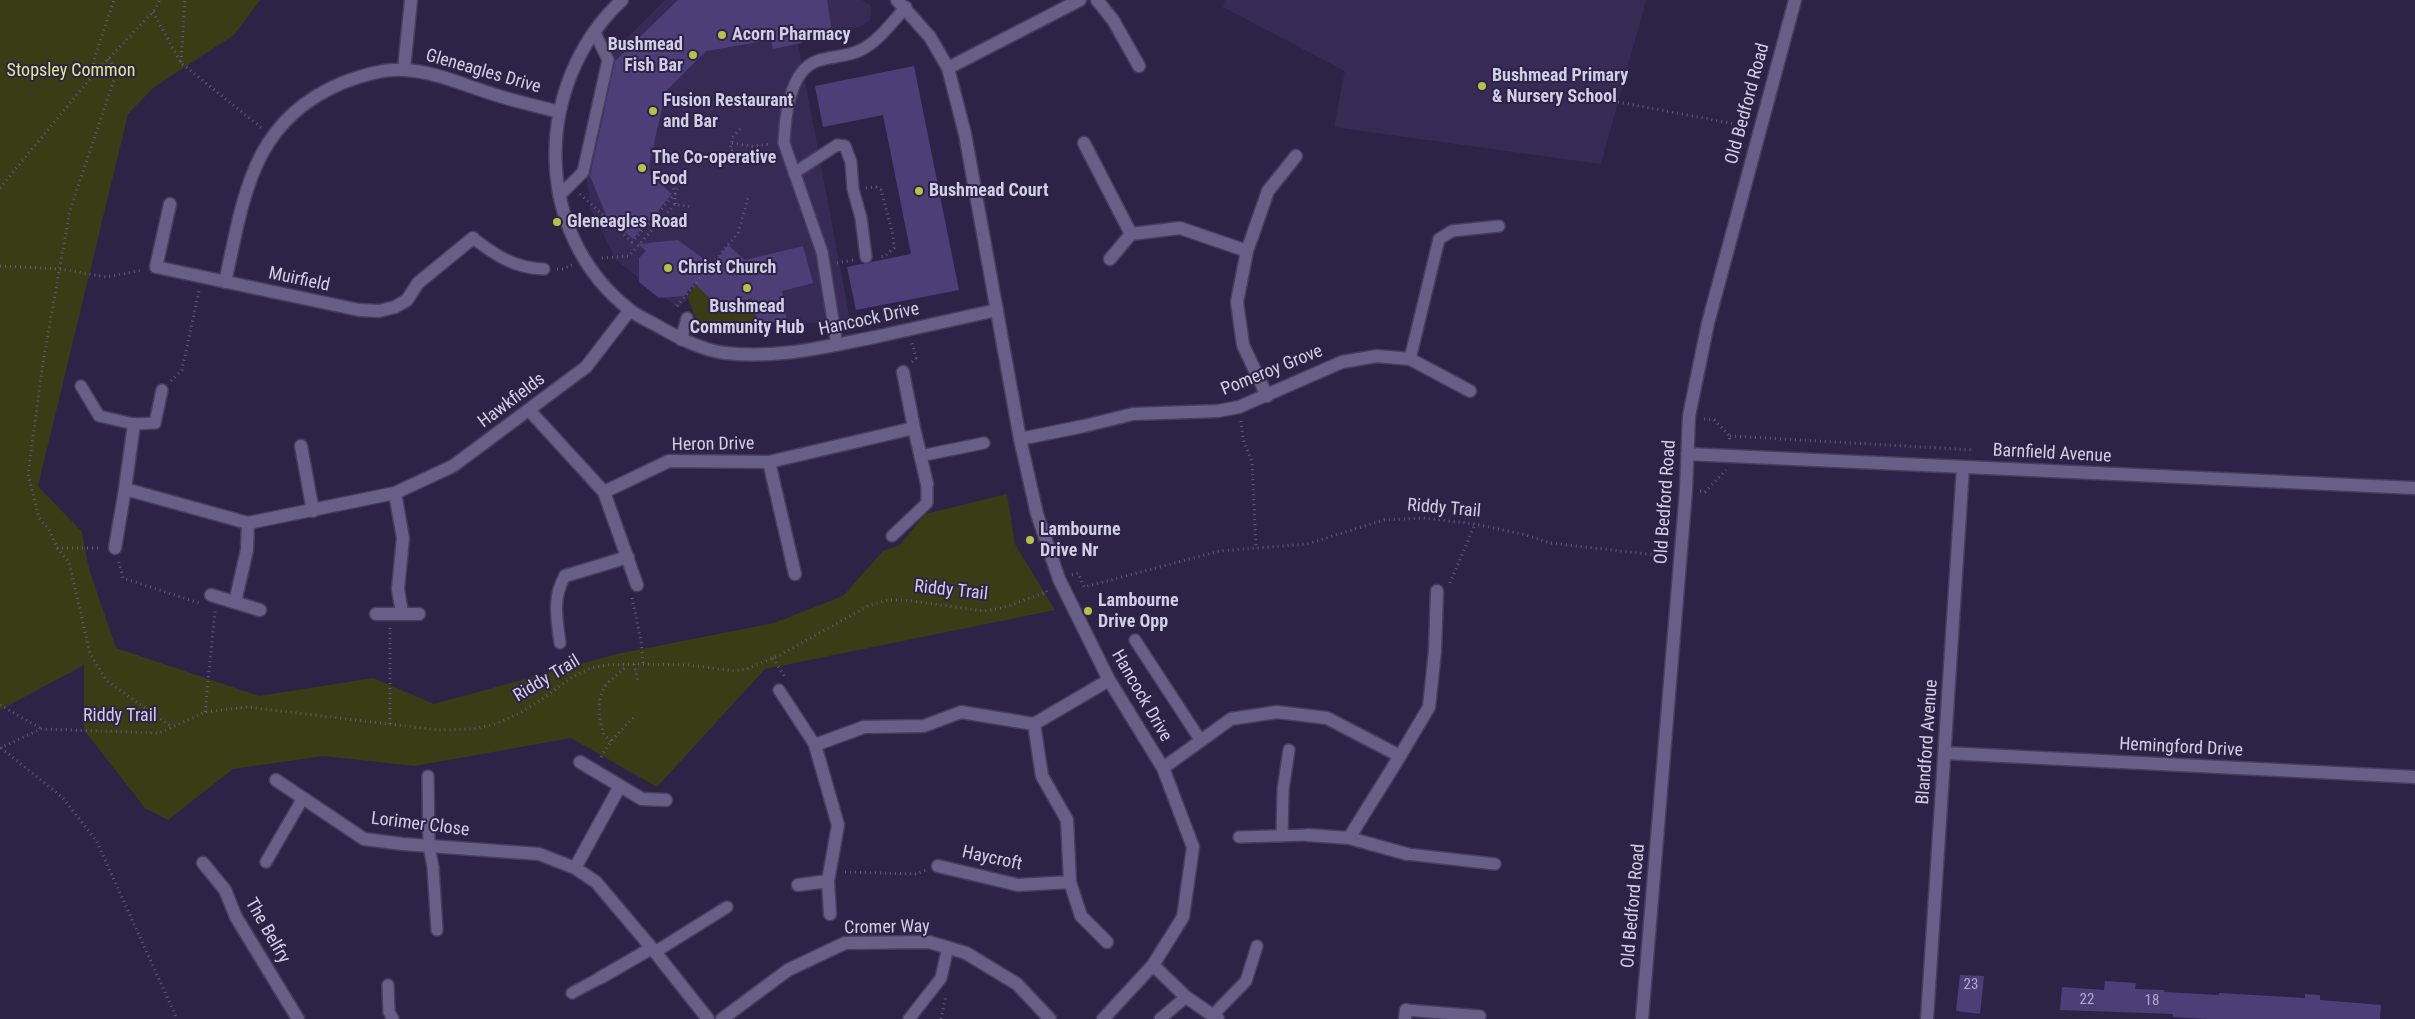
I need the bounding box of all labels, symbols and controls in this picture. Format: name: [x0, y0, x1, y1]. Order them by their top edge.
place label: Acorn Pharmacy: [732, 24, 851, 46]
marker: Acorn Pharmacy: [716, 29, 728, 41]
place label: Bushmead Fish Bar: [608, 34, 683, 76]
street label: Old Bedford Road: [1721, 41, 1775, 167]
street label: Gleneagles Drive: [423, 45, 543, 99]
marker: Bushmead Fish Bar: [687, 49, 699, 61]
park label: Stopsley Common: [7, 60, 135, 82]
place label: Bushmead Primary & Nursery School: [1492, 65, 1628, 108]
marker: Bushmead Primary & Nursery School: [1476, 80, 1488, 92]
place label: Fusion Restaurant and Bar: [663, 90, 793, 132]
marker: Fusion Restaurant and Bar: [647, 105, 659, 117]
place label: The Co-operative Food: [652, 147, 776, 190]
marker: The Co-operative Food: [636, 162, 648, 174]
place label: Bushmead Court: [929, 180, 1048, 202]
marker: Bushmead Court: [913, 185, 925, 197]
place label: Gleneagles Road: [567, 211, 687, 233]
marker: Gleneagles Road: [551, 216, 563, 228]
place label: Christ Church: [678, 257, 776, 279]
marker: Christ Church: [662, 262, 674, 274]
street label: Muirfield: [266, 263, 332, 297]
marker: Bushmead Community Hub: [741, 282, 753, 294]
place label: Bushmead Community Hub: [690, 296, 804, 338]
street label: Hancock Drive: [817, 299, 921, 341]
street label: Pomeroy Grove: [1218, 341, 1326, 401]
street label: Hawkfields: [474, 369, 550, 433]
street label: Heron Drive: [671, 433, 755, 457]
street label: Old Bedford Road: [1651, 439, 1681, 565]
street label: Barnfield Avenue: [1992, 440, 2112, 468]
street label: Riddy Trail: [1406, 495, 1482, 523]
place label: Lambourne Drive Nr: [1040, 519, 1121, 562]
marker: Lambourne Drive Nr: [1024, 534, 1036, 546]
street label: Riddy Trail: [913, 576, 989, 606]
place label: Lambourne Drive Opp: [1098, 590, 1179, 632]
marker: Lambourne Drive Opp: [1082, 605, 1094, 617]
street label: Hancock Drive: [1106, 646, 1176, 746]
street label: Riddy Trail: [510, 651, 584, 707]
street label: Blandford Avenue: [1913, 679, 1943, 805]
street label: Riddy Trail: [83, 705, 157, 727]
street label: Hemingford Drive: [2119, 734, 2243, 762]
street label: Lorimer Close: [370, 808, 470, 842]
street label: Haycroft: [960, 842, 1024, 876]
street label: Old Bedford Road: [1618, 843, 1650, 969]
street label: The Belfry: [240, 894, 294, 968]
street label: Cromer Way: [844, 916, 930, 940]
house number: 23: [1964, 976, 1978, 994]
house number: 22: [2080, 991, 2094, 1009]
house number: 18: [2145, 992, 2159, 1010]

